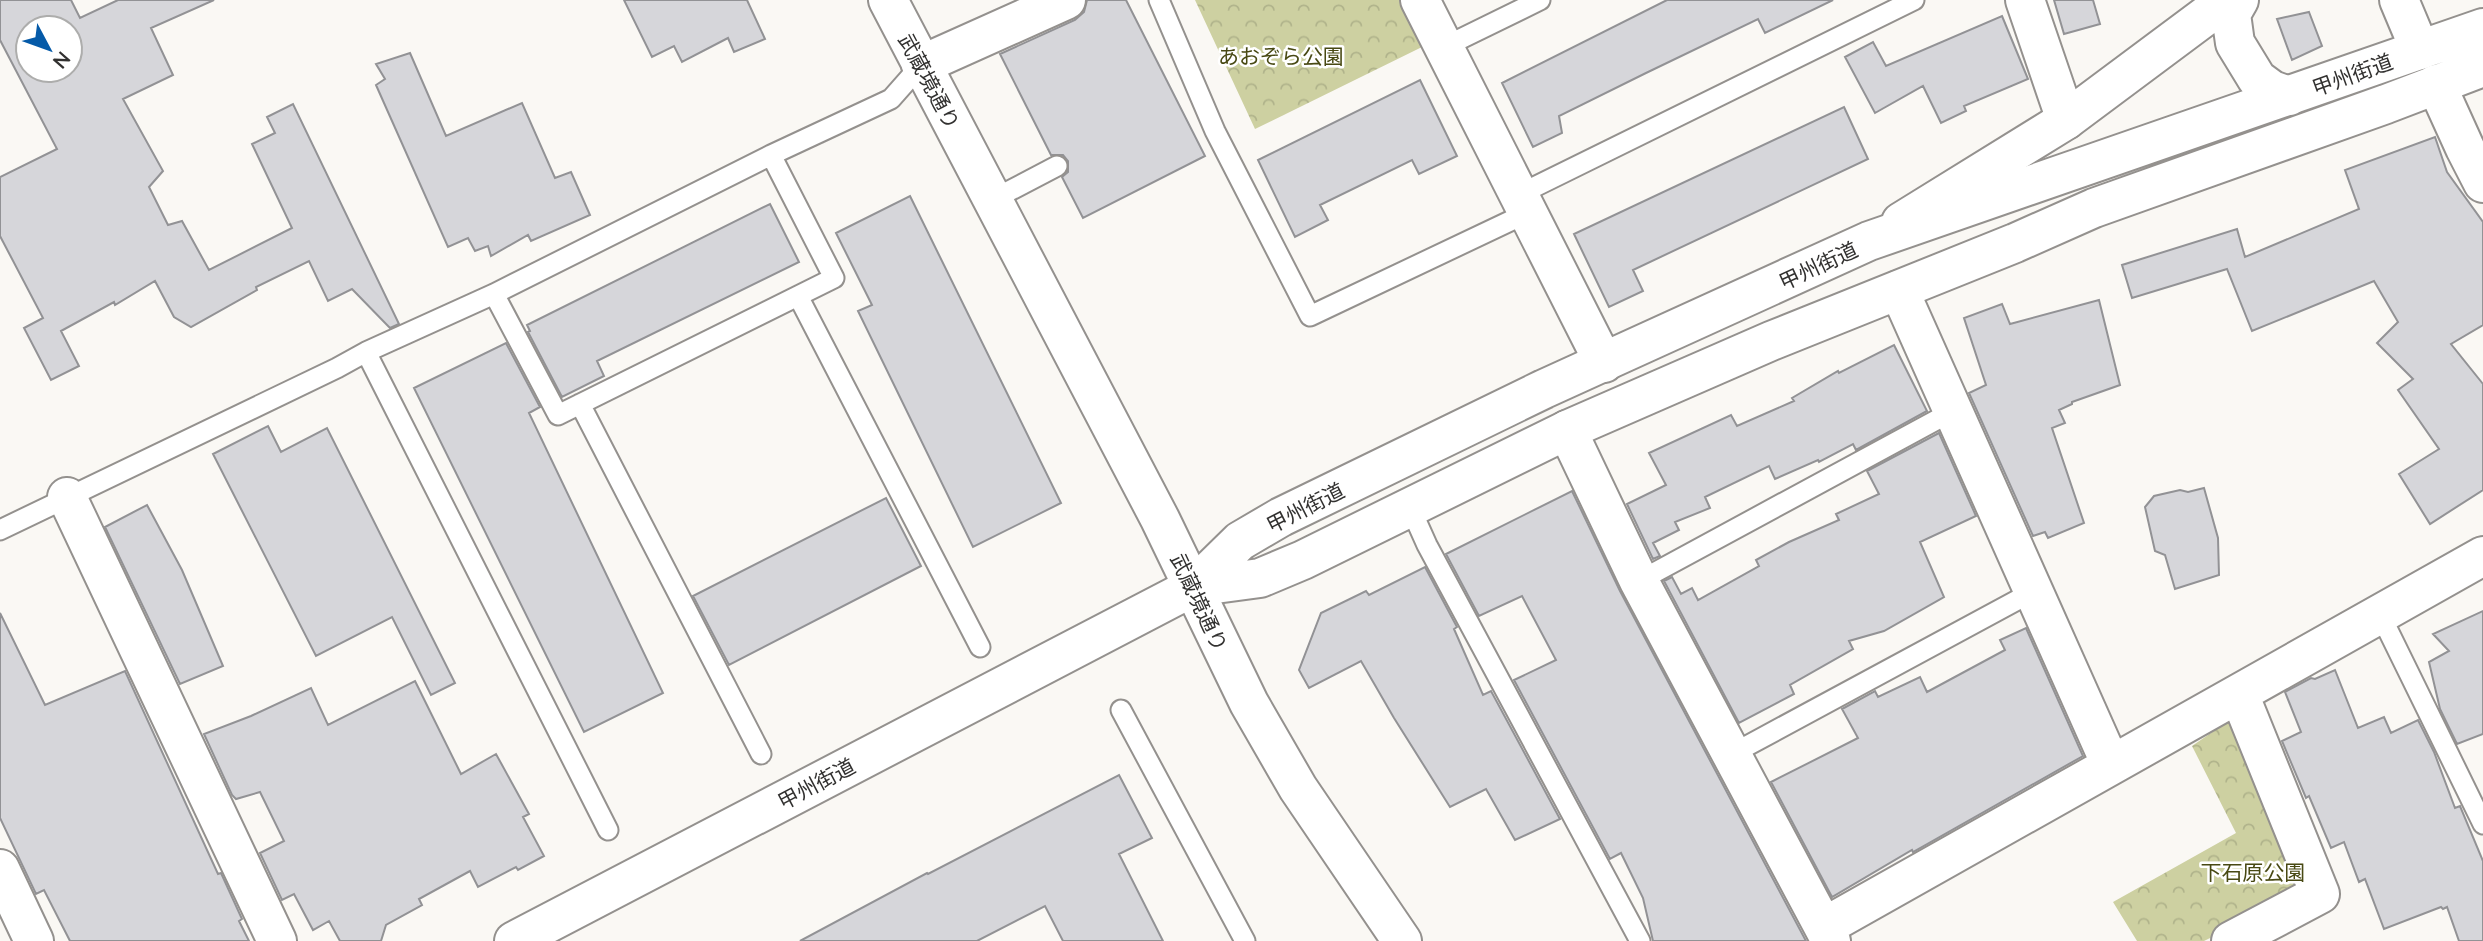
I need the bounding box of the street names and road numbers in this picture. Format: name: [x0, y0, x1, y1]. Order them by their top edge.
street label: 武蔵境通り: [894, 29, 966, 133]
street label: 甲州街道: [2308, 48, 2396, 100]
street label: 甲州街道: [1775, 236, 1861, 294]
street label: 甲州街道: [1262, 477, 1348, 537]
street label: 武蔵境通り: [1166, 549, 1234, 655]
street label: 甲州街道: [773, 752, 859, 814]

